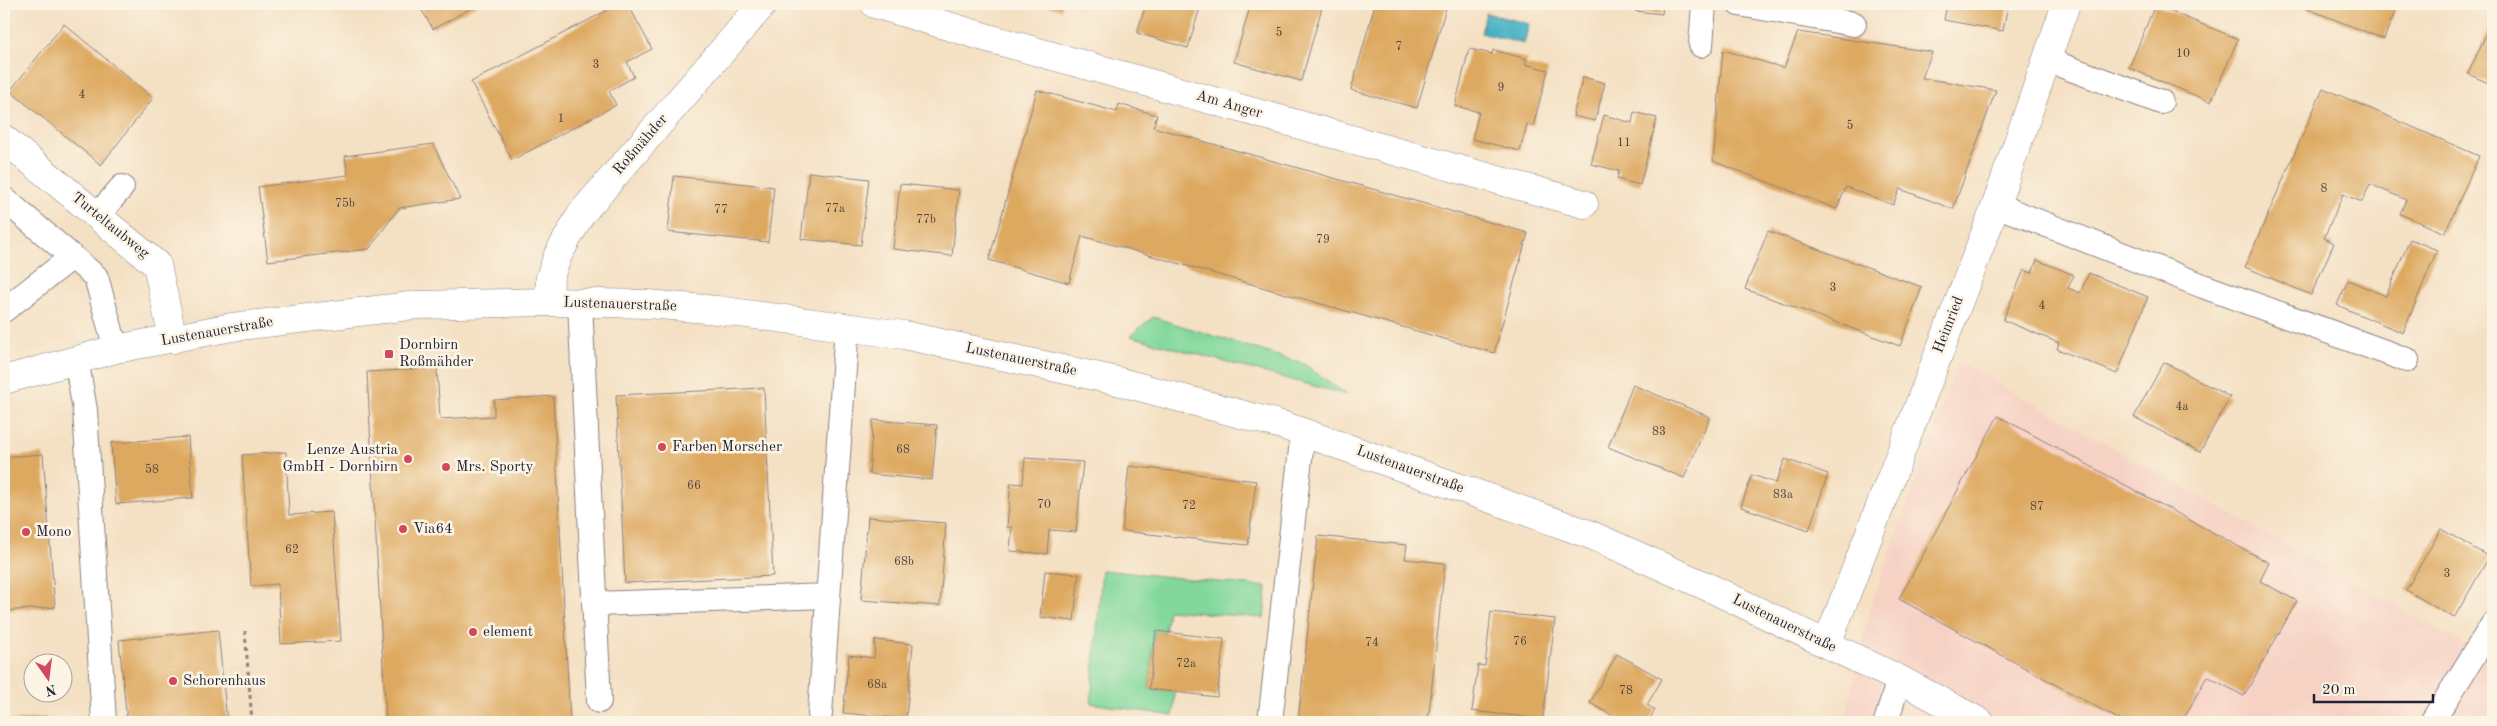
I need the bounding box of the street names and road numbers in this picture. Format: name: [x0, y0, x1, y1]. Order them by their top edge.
street label: Am Anger: [1194, 88, 1264, 122]
street label: Roßmähder: [611, 112, 671, 178]
street label: Turteltaubweg: [68, 190, 152, 262]
street label: Heimried: [1931, 294, 1967, 356]
street label: Lustenauerstraße: [563, 296, 677, 314]
street label: Lustenauerstraße: [160, 315, 274, 349]
street label: Lustenauerstraße: [964, 341, 1078, 379]
street label: Lustenauerstraße: [1354, 444, 1466, 496]
street label: Lustenauerstraße: [1730, 592, 1838, 656]

